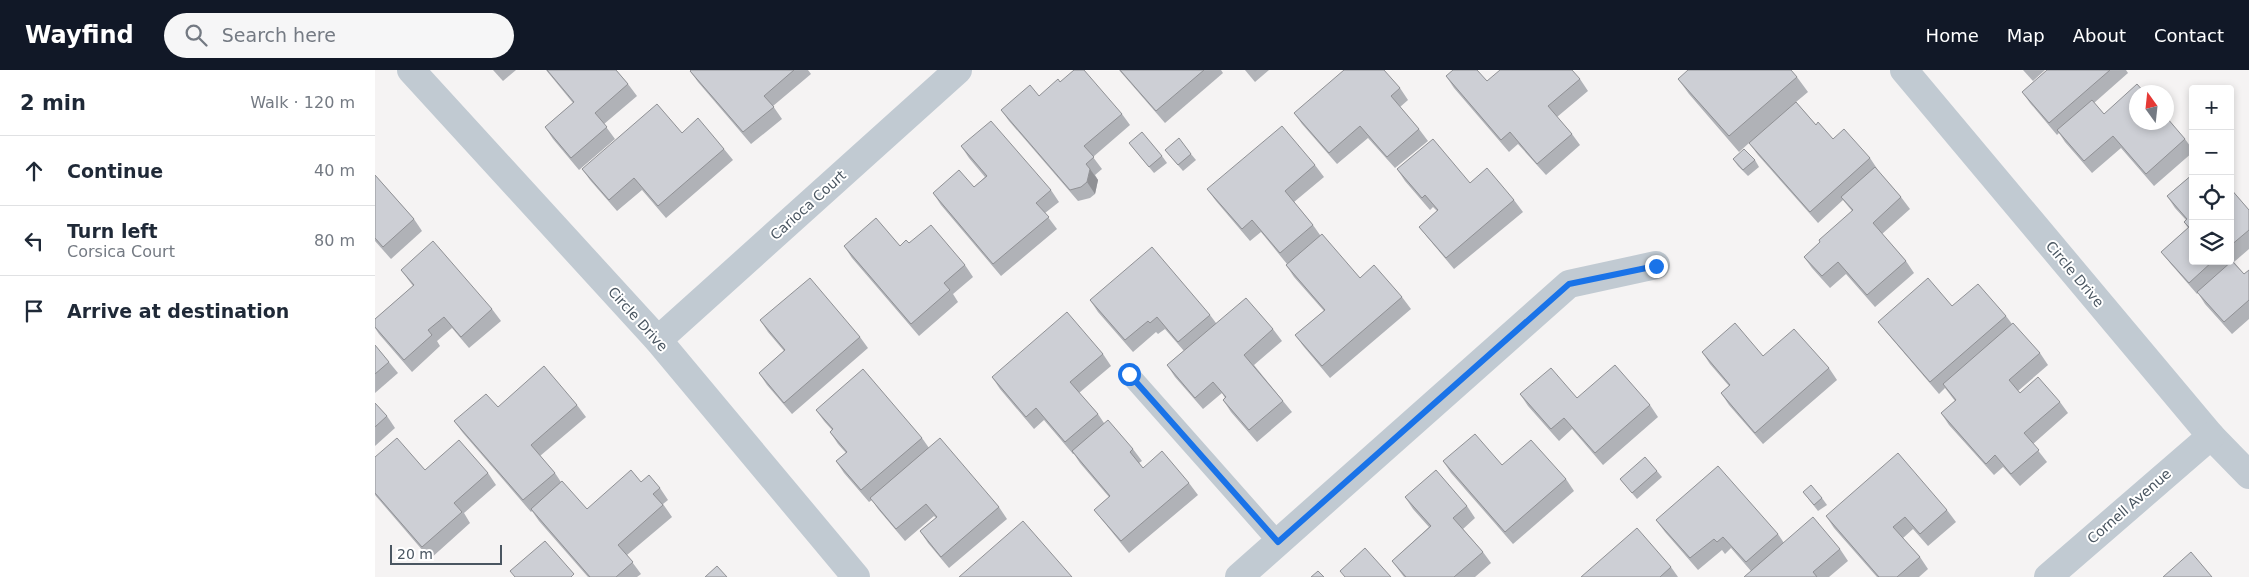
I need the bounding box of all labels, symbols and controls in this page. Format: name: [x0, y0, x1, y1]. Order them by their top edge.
search box: [164, 13, 514, 58]
text: Wayfind: [25, 21, 134, 49]
icon: search: [182, 21, 210, 49]
text: Search here: [222, 24, 336, 46]
text: Home: [1926, 25, 1979, 46]
text: Map: [2007, 25, 2045, 46]
text: About: [2073, 25, 2126, 46]
text: Contact: [2154, 25, 2224, 46]
north arrow: [2129, 85, 2174, 130]
map controls: [2189, 85, 2234, 265]
button: +: [2189, 85, 2234, 130]
text: 2 min: [20, 91, 86, 115]
text: Walk · 120 m: [250, 93, 355, 112]
button: −: [2189, 130, 2234, 175]
icon: ahead: [20, 157, 48, 185]
text: Continue: [67, 160, 163, 182]
text: 40 m: [314, 161, 355, 180]
street label: Carioca Court: [767, 167, 849, 243]
button: locate: [2189, 175, 2234, 220]
text: Turn left: [67, 220, 158, 242]
button: layers: [2189, 220, 2234, 265]
icon: left: [20, 227, 48, 255]
text: 80 m: [314, 231, 355, 250]
street label: Circle Drive: [2043, 238, 2107, 310]
text: Corsica Court: [67, 242, 175, 261]
route end: [1645, 255, 1668, 278]
street label: Circle Drive: [605, 284, 671, 354]
icon: arrive: [20, 297, 48, 325]
text: Arrive at destination: [67, 300, 289, 322]
route start: [1118, 363, 1141, 386]
street label: Cornell Avenue: [2084, 465, 2174, 547]
scale bar: [390, 542, 503, 565]
text: 20 m: [397, 546, 433, 562]

